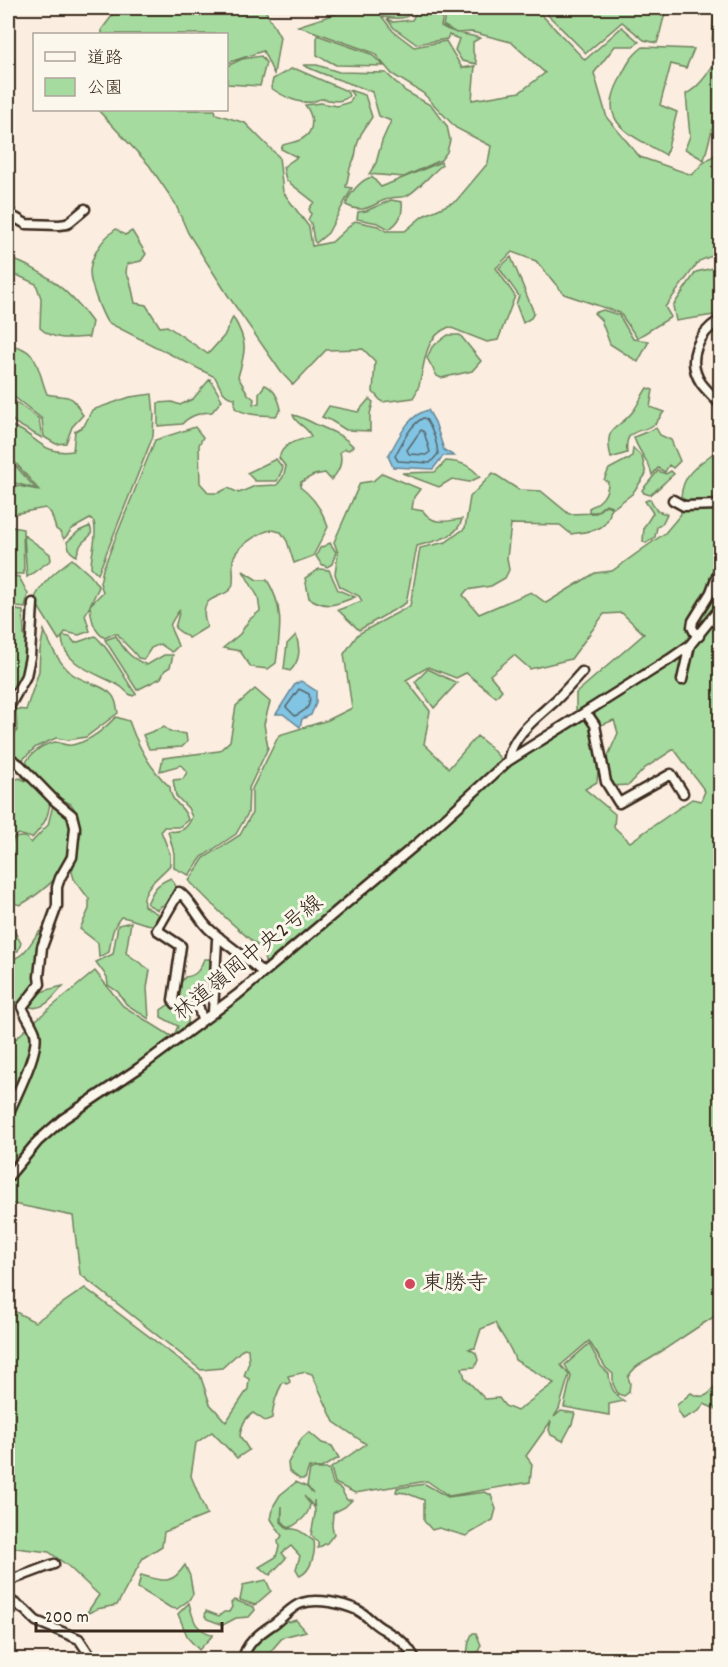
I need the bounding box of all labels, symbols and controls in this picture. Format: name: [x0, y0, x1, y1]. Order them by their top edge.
legend: [33, 33, 228, 111]
text: 道路: [87, 47, 123, 72]
text: 公園: [87, 77, 123, 102]
street label: 林道嶺岡中央2号線: [167, 889, 331, 1029]
place label: 東勝寺: [422, 1269, 488, 1300]
marker: 東勝寺: [403, 1277, 417, 1291]
scale bar: [36, 1595, 222, 1633]
text: 200 m: [45, 1606, 89, 1631]

